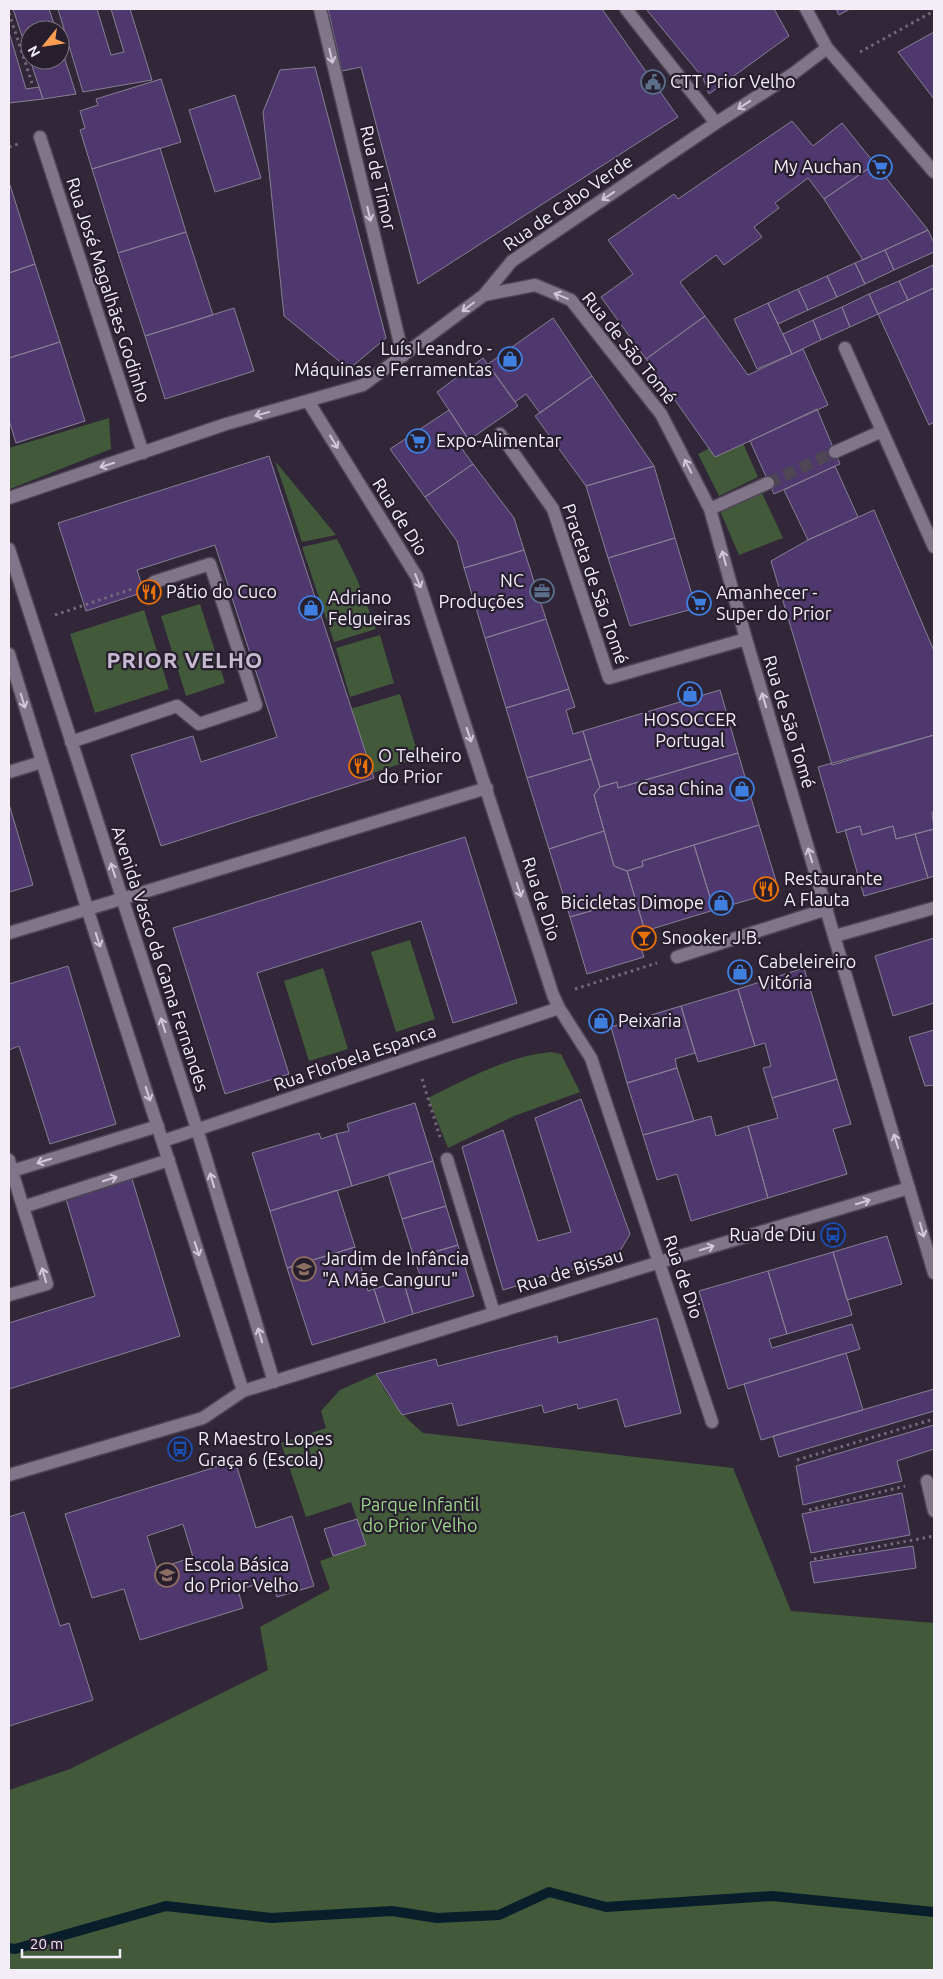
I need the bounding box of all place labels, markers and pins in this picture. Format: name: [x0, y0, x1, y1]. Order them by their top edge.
public building icon: CTT Prior Velho: [640, 69, 666, 95]
place label: CTT Prior Velho: [670, 71, 796, 91]
supermarket icon: My Auchan: [867, 154, 893, 180]
place label: My Auchan: [773, 156, 862, 176]
place label: Luís Leandro - Máquinas e Ferramentas: [294, 338, 492, 379]
shop icon: Luís Leandro - Máquinas e Ferramentas: [497, 346, 523, 372]
supermarket icon: Expo-Alimentar: [405, 428, 431, 454]
place label: Expo-Alimentar: [436, 430, 561, 450]
place label: NC Produções: [439, 570, 524, 611]
office icon: NC Produções: [529, 578, 555, 604]
restaurant icon: Pátio do Cuco: [136, 579, 162, 605]
place label: Pátio do Cuco: [166, 581, 277, 601]
place label: Amanhecer - Super do Prior: [716, 582, 832, 623]
place label: Adriano Felgueiras: [328, 587, 411, 628]
supermarket icon: Amanhecer - Super do Prior: [686, 590, 712, 616]
shop icon: Adriano Felgueiras: [298, 595, 324, 621]
shop icon: HOSOCCER Portugal: [677, 681, 703, 707]
place label: HOSOCCER Portugal: [643, 709, 737, 750]
place label: O Telheiro do Prior: [378, 745, 462, 786]
restaurant icon: O Telheiro do Prior: [348, 753, 374, 779]
shop icon: Casa China: [729, 776, 755, 802]
place label: Casa China: [637, 778, 724, 798]
place label: Restaurante A Flauta: [784, 868, 883, 909]
restaurant icon: Restaurante A Flauta: [753, 876, 779, 902]
shop icon: Bicicletas Dimope: [708, 890, 734, 916]
place label: Bicicletas Dimope: [561, 892, 704, 912]
bar icon: Snooker J.B.: [631, 925, 657, 951]
place label: Snooker J.B.: [662, 927, 762, 947]
place label: Cabeleireiro Vitória: [758, 951, 856, 992]
shop icon: Cabeleireiro Vitória: [727, 959, 753, 985]
shop icon: Peixaria: [588, 1008, 614, 1034]
place label: Peixaria: [618, 1010, 681, 1030]
bus stop icon: Rua de Diu: [820, 1222, 846, 1248]
place label: Rua de Diu: [729, 1224, 816, 1244]
place label: Jardim de Infância "A Mãe Canguru": [322, 1248, 469, 1289]
school or university icon: Jardim de Infância "A Mãe Canguru": [291, 1256, 317, 1282]
place label: R Maestro Lopes Graça 6 (Escola): [198, 1428, 333, 1470]
bus stop icon: R Maestro Lopes Graça 6 (Escola): [167, 1436, 193, 1462]
place label: Escola Básica do Prior Velho: [184, 1554, 299, 1595]
school or university icon: Escola Básica do Prior Velho: [154, 1562, 180, 1588]

